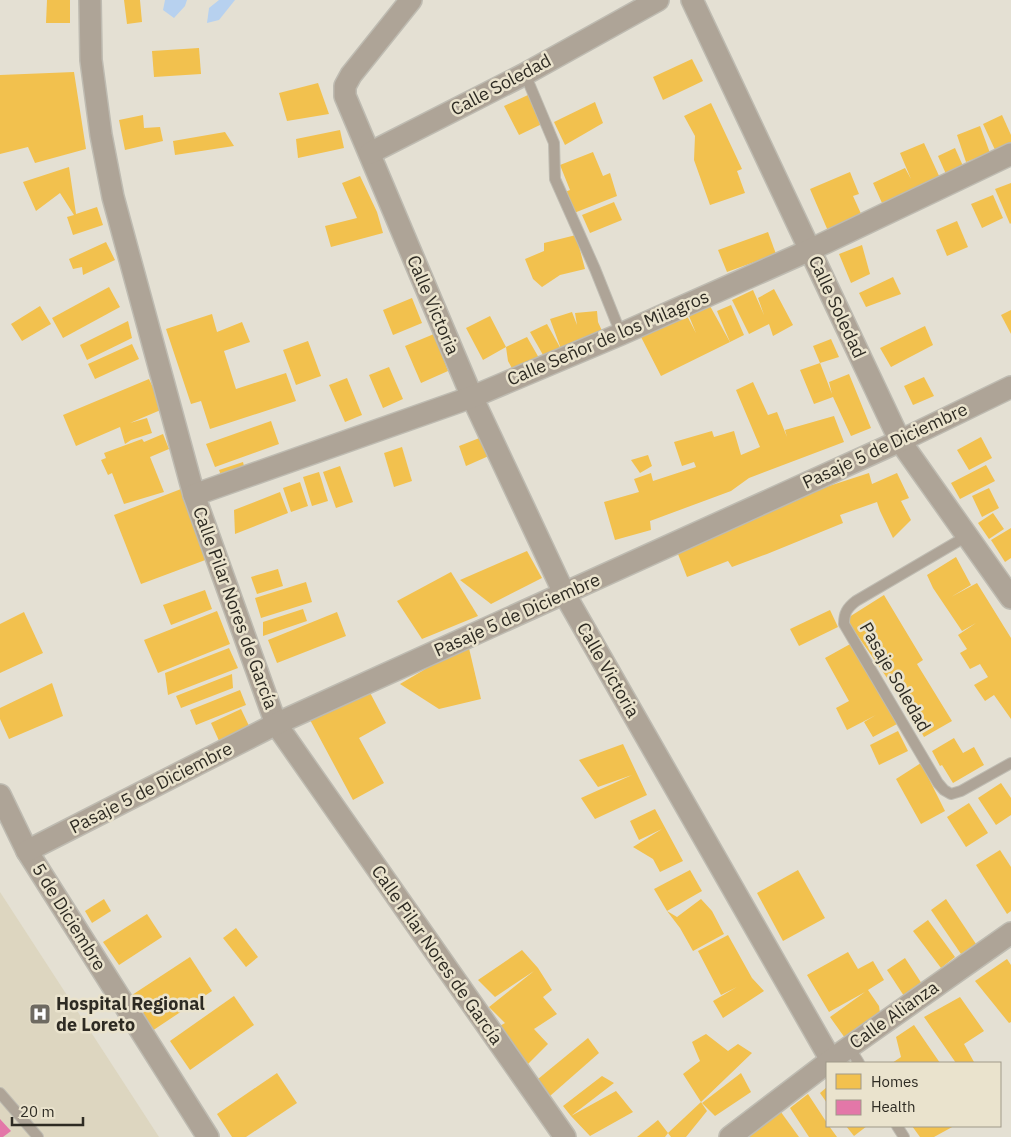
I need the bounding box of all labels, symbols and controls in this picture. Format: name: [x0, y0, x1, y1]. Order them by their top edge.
street label: Calle Soledad: [447, 48, 555, 121]
street label: Calle Victoria: [402, 251, 465, 359]
street label: Calle Soledad: [804, 252, 871, 362]
street label: Calle Señor de los Milagros: [503, 285, 712, 391]
street label: Pasaje 5 de Diciembre: [799, 397, 971, 494]
street label: Calle Pilar Nores de García: [188, 503, 283, 713]
street label: Pasaje 5 de Diciembre: [430, 567, 604, 662]
street label: Calle Victoria: [572, 618, 645, 722]
street label: Pasaje Soledad: [855, 618, 936, 736]
street label: Pasaje 5 de Diciembre: [66, 737, 236, 839]
street label: 5 de Diciembre: [27, 859, 112, 975]
street label: Calle Pilar Nores de García: [367, 860, 508, 1049]
street label: Calle Alianza: [845, 975, 943, 1054]
place label: Hospital Regional de Loreto: [56, 992, 205, 1036]
hospital icon: Hospital Regional de Loreto: [28, 1002, 52, 1026]
legend: [826, 1062, 1001, 1127]
text: Homes: [871, 1072, 919, 1091]
scale bar: [12, 1094, 84, 1126]
text: Health: [871, 1097, 916, 1116]
text: 20 m: [20, 1102, 55, 1121]

